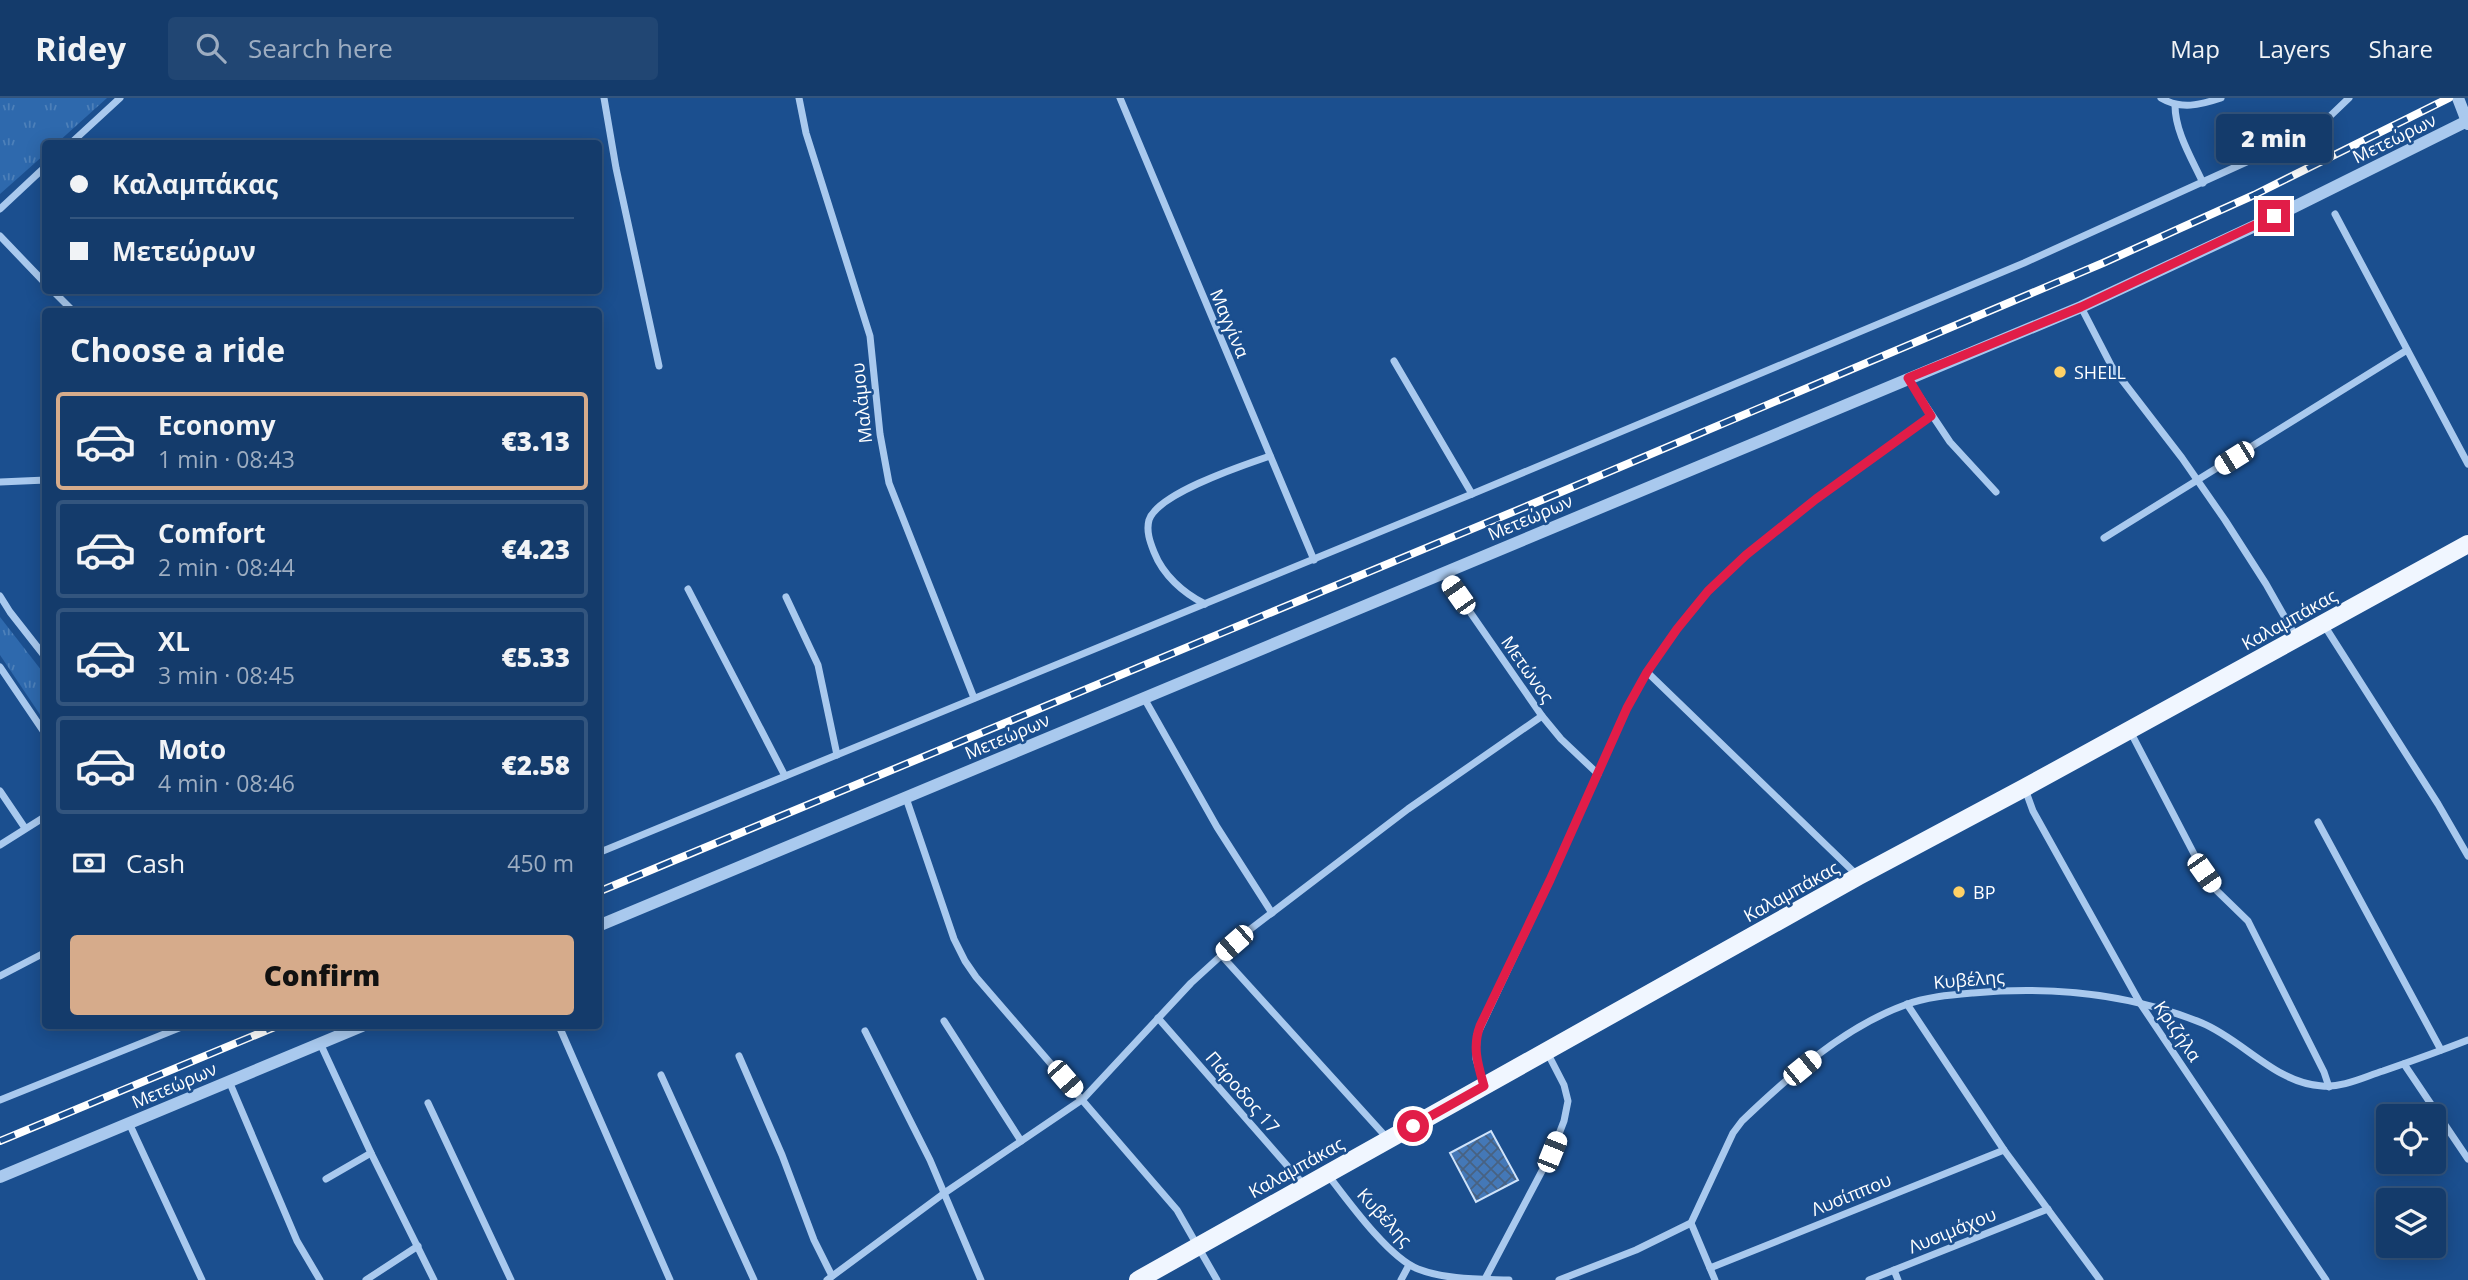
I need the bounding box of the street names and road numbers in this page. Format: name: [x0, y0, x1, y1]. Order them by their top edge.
street label: Μετεώρων: [2348, 107, 2440, 169]
street label: Μαγγίνα: [1205, 285, 1255, 361]
street label: Μαλάμου: [845, 362, 877, 444]
street label: Μετεώρων: [1484, 488, 1576, 546]
street label: Καλαμπάκας: [2237, 583, 2341, 655]
street label: Μετώνος: [1496, 631, 1560, 707]
street label: Μετεώρων: [961, 707, 1053, 765]
street label: Καλαμπάκας: [1739, 855, 1843, 927]
street label: Κυβέλης: [1932, 964, 2006, 994]
street label: Κριζήλα: [2149, 996, 2207, 1066]
street label: Πάροδος 17: [1201, 1046, 1285, 1138]
street label: Μετεώρων: [128, 1056, 220, 1114]
street label: Καλαμπάκας: [1244, 1131, 1348, 1203]
street label: Λυσίππου: [1807, 1167, 1895, 1221]
street label: Κυβέλης: [1352, 1182, 1418, 1252]
street label: Λυσιμάχου: [1905, 1202, 1999, 1258]

